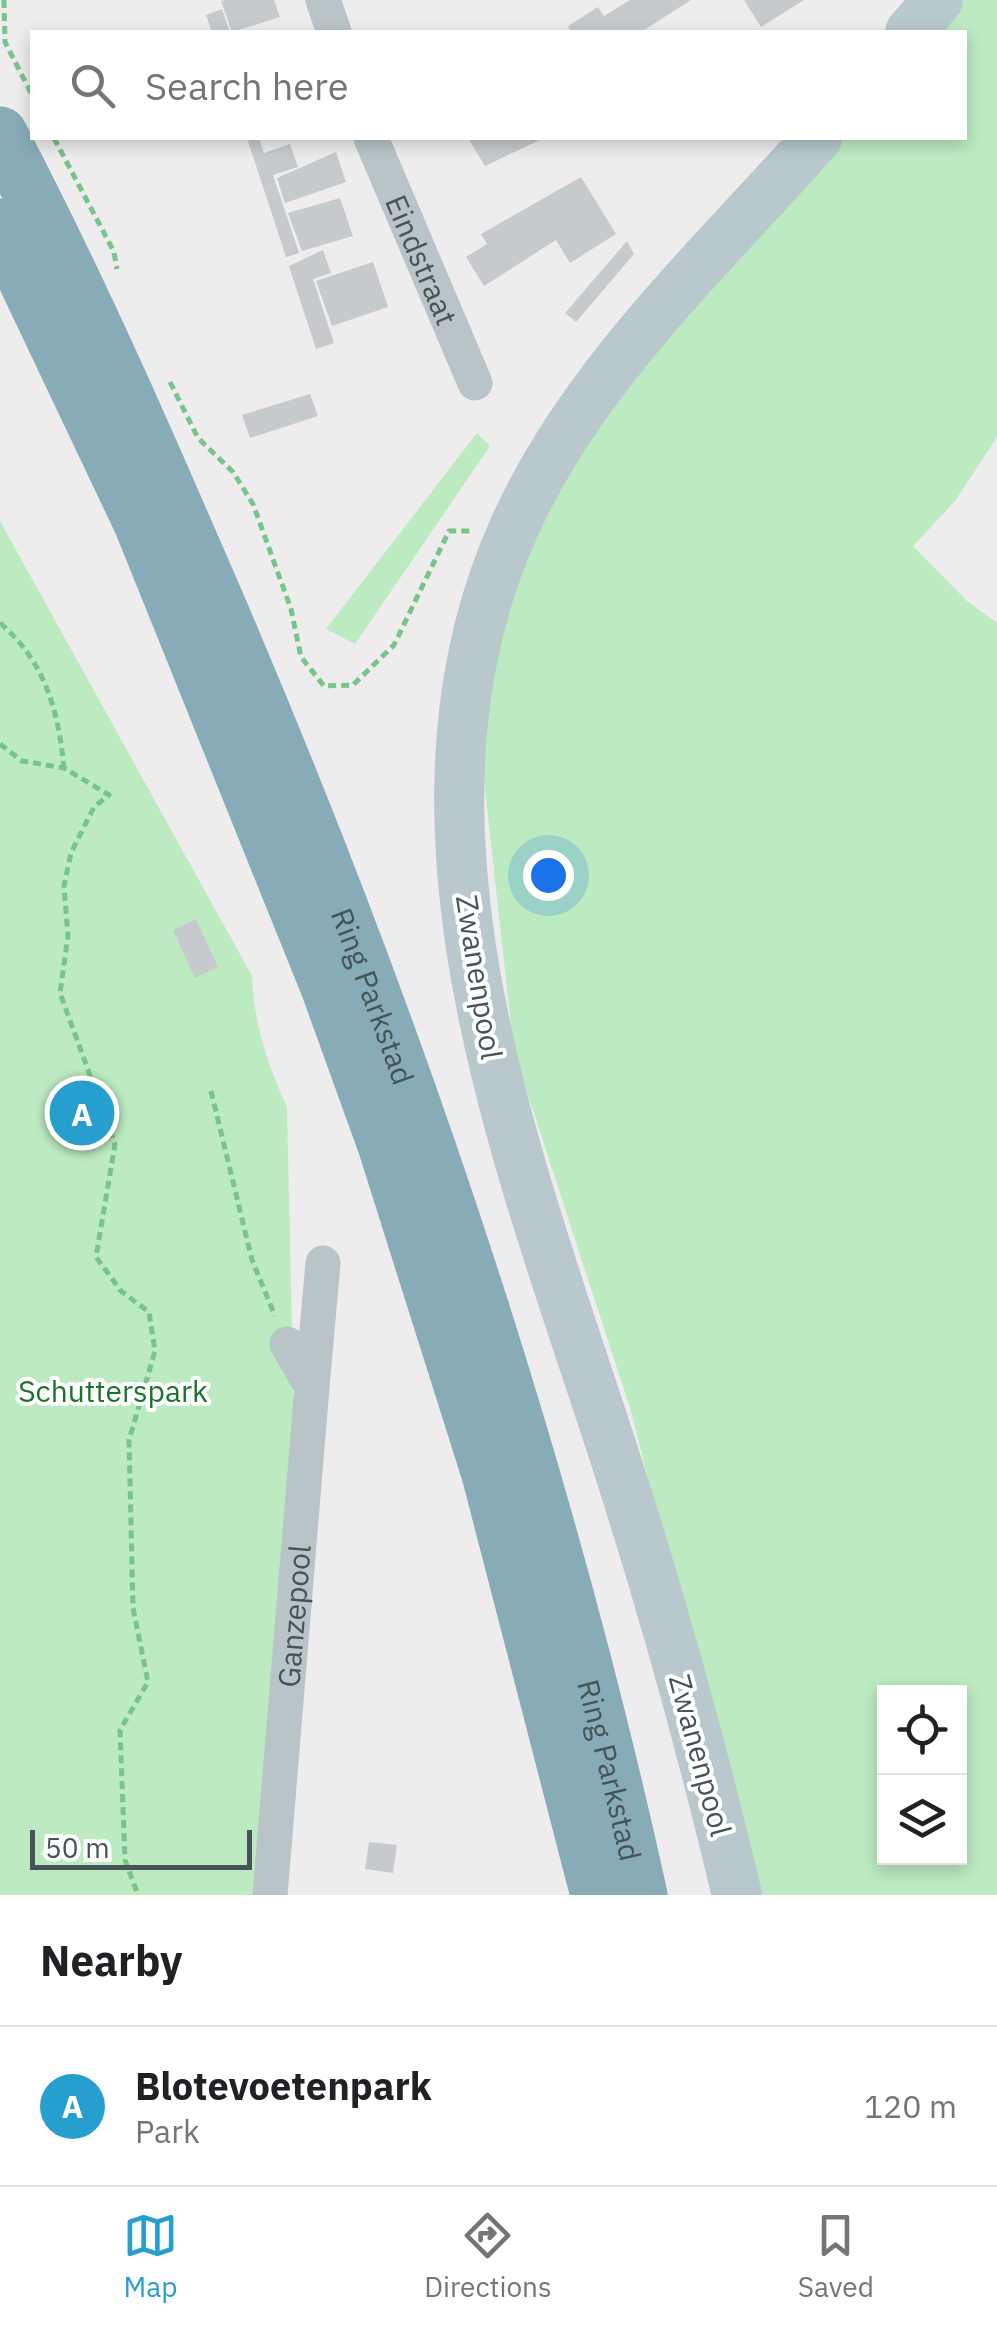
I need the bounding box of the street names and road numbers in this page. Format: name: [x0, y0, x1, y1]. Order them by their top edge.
street label: Eindstraat: [378, 188, 467, 331]
street label: Zwanenpool: [448, 892, 512, 1062]
street label: Ring Parkstad: [323, 902, 424, 1090]
street label: Ganzepool: [268, 1543, 318, 1689]
street label: Zwanenpool: [661, 1670, 741, 1840]
street label: Ring Parkstad: [570, 1675, 651, 1864]

